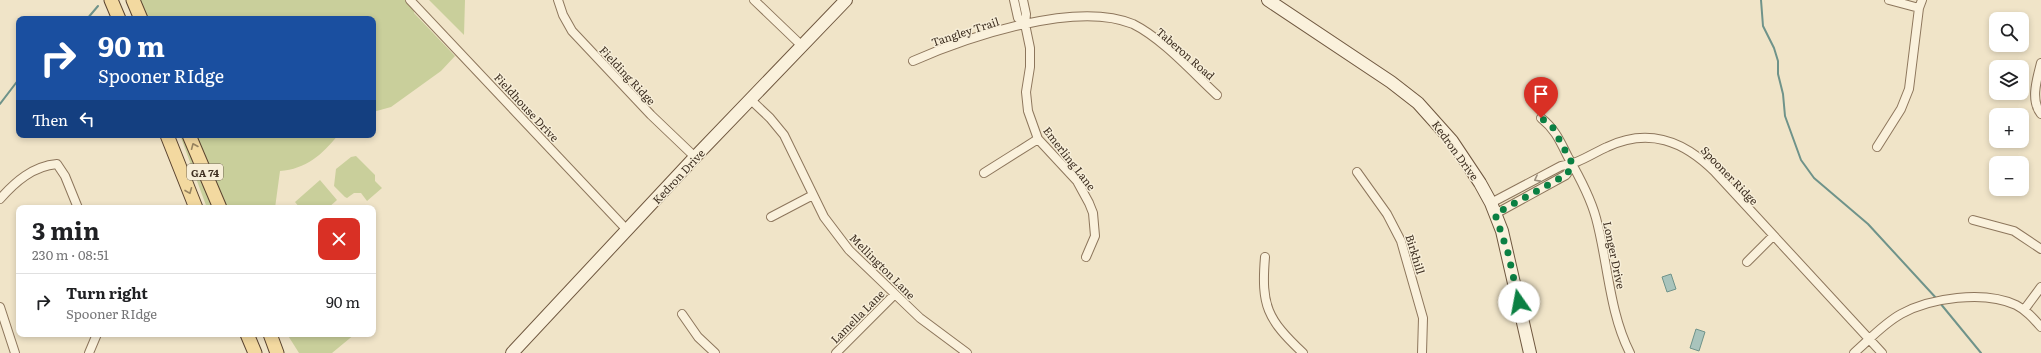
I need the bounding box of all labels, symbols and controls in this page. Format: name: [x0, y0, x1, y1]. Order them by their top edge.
street label: Tangley Trail: [929, 12, 1001, 49]
map controls: [1989, 12, 2029, 196]
button: search: [1989, 12, 2029, 52]
street label: Taberon Road: [1153, 23, 1219, 83]
text: 90 m: [98, 24, 165, 66]
icon: right: [32, 32, 84, 84]
street label: Fielding Ridge: [596, 42, 660, 108]
button: layers: [1989, 60, 2029, 100]
text: Spooner RIdge: [98, 62, 224, 89]
street label: Fieldhouse Drive: [491, 69, 563, 145]
pin: [1524, 77, 1558, 118]
icon: arrive: [1530, 83, 1552, 105]
text: Then: [32, 108, 68, 131]
icon: left: [76, 108, 98, 130]
button: +: [1989, 108, 2029, 148]
street label: Kedron Drive: [1429, 117, 1483, 183]
street label: Emerling Lane: [1040, 123, 1100, 193]
street label: Spooner Ridge: [1698, 142, 1762, 208]
one-way arrow: [191, 143, 199, 151]
street label: Kedron Drive: [648, 145, 708, 207]
button: −: [1989, 156, 2029, 196]
road number: GA 74: [187, 164, 223, 180]
one-way arrow: [1534, 174, 1541, 182]
one-way arrow: [184, 187, 192, 195]
text: 3 min: [32, 212, 100, 247]
button: close: [318, 218, 360, 260]
street label: Longer Drive: [1600, 220, 1630, 290]
street label: Mellington Lane: [847, 230, 920, 303]
street label: Birkhill: [1402, 232, 1430, 276]
text: 230 m · 08:51: [32, 245, 109, 264]
text: Turn right: [66, 281, 148, 304]
position arrow: [1498, 281, 1540, 323]
street label: Lamella Lane: [827, 285, 888, 346]
text: 90 m: [326, 290, 360, 313]
icon: right: [32, 291, 54, 313]
text: Spooner RIdge: [66, 304, 157, 323]

